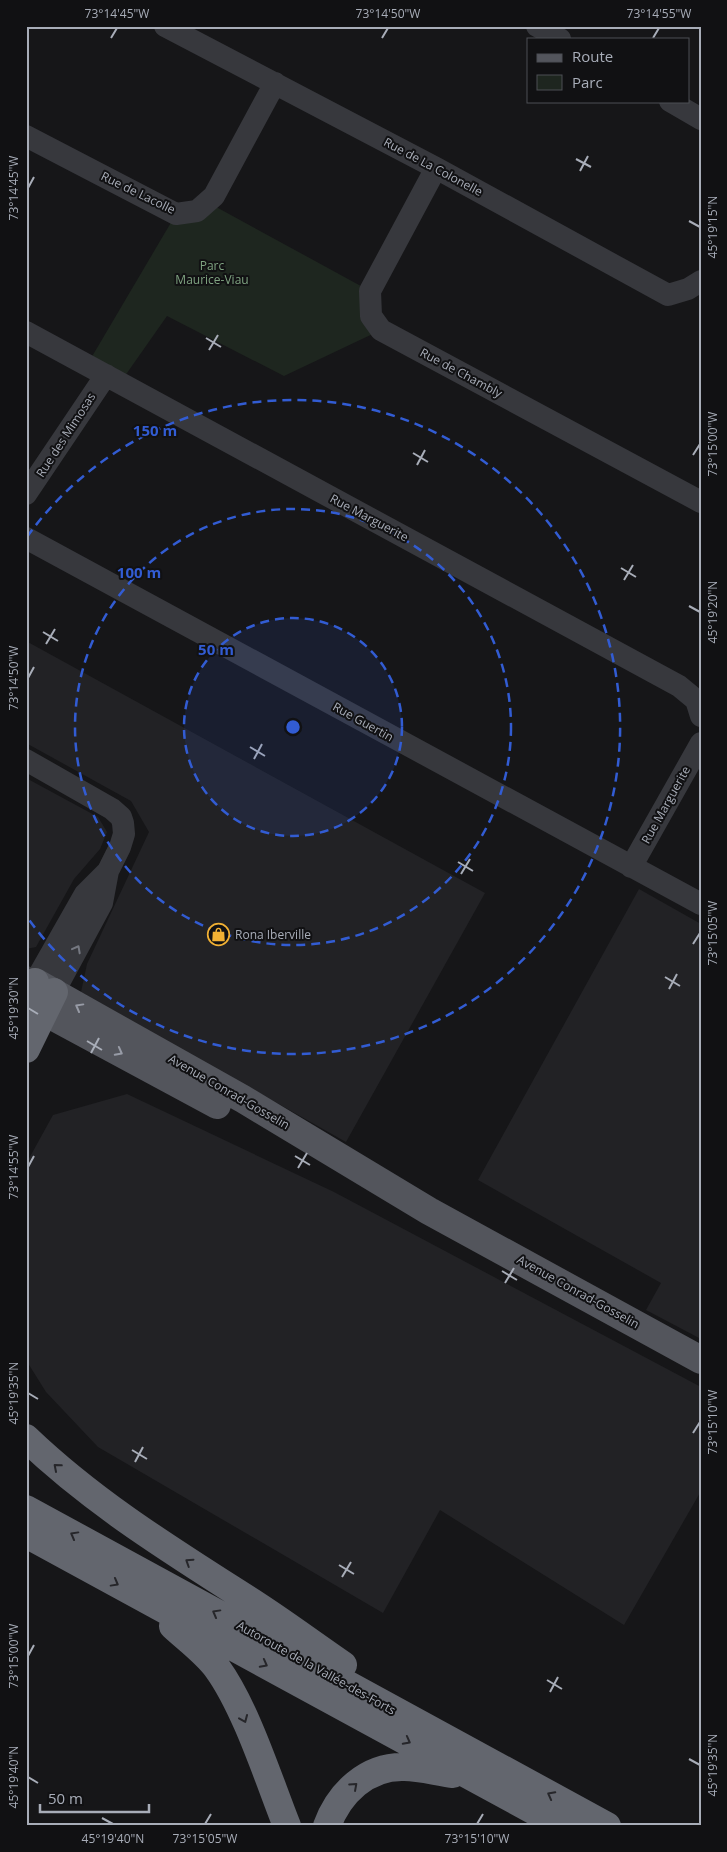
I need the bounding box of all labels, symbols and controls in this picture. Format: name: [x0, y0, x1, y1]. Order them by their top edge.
text: 73°14'45"W: [85, 5, 149, 22]
text: 73°14'50"W: [356, 5, 420, 22]
text: 73°14'55"W: [627, 5, 691, 22]
legend: [527, 38, 690, 102]
text: Route: [572, 46, 613, 66]
text: Parc: [572, 72, 603, 92]
street label: Rue de La Colonelle: [381, 133, 486, 200]
text: 73°14'45"W: [5, 156, 22, 220]
street label: Rue de Lacolle: [98, 167, 178, 218]
text: 45°19'15"N: [704, 196, 721, 258]
park label: Parc Maurice-Viau: [175, 257, 249, 288]
street label: Rue de Chambly: [417, 344, 506, 402]
street label: Rue des Mimosas: [32, 389, 99, 480]
text: 73°15'00"W: [704, 412, 721, 476]
text: 150 m: [133, 420, 177, 440]
street label: Rue Marguerite: [327, 490, 412, 545]
text: 100 m: [117, 562, 161, 582]
text: 45°19'20"N: [704, 581, 721, 643]
text: 50 m: [198, 639, 234, 659]
text: 73°14'50"W: [5, 646, 22, 710]
street label: Rue Guertin: [330, 698, 397, 745]
centre of rings: [284, 718, 302, 736]
street label: Rue Marguerite: [637, 763, 694, 847]
text: 73°15'05"W: [704, 901, 721, 965]
shop icon: Rona Iberville: [207, 923, 231, 947]
place label: Rona Iberville: [235, 926, 311, 943]
one-way arrow: [71, 946, 81, 955]
text: 45°19'30"N: [5, 977, 22, 1039]
one-way arrow: [75, 1003, 84, 1013]
one-way arrow: [114, 1046, 123, 1056]
street label: Avenue Conrad-Gosselin: [166, 1050, 293, 1133]
text: 73°14'55"W: [5, 1135, 22, 1199]
street label: Avenue Conrad-Gosselin: [514, 1251, 642, 1332]
text: 45°19'35"N: [5, 1362, 22, 1424]
text: 73°15'10"W: [704, 1390, 721, 1454]
one-way arrow: [54, 1464, 63, 1473]
one-way arrow: [70, 1531, 79, 1541]
one-way arrow: [185, 1559, 194, 1569]
one-way arrow: [110, 1577, 119, 1587]
one-way arrow: [213, 1609, 222, 1619]
street label: Autoroute de la Vallée-des-Forts: [234, 1617, 399, 1719]
text: 73°15'00"W: [5, 1624, 22, 1688]
one-way arrow: [259, 1658, 268, 1668]
one-way arrow: [237, 1714, 248, 1723]
text: 45°19'35"N: [704, 1734, 721, 1796]
one-way arrow: [402, 1735, 411, 1745]
text: 45°19'40"N: [5, 1746, 22, 1808]
scale bar: [40, 1782, 149, 1814]
one-way arrow: [348, 1783, 357, 1792]
text: 50 m: [48, 1788, 83, 1808]
one-way arrow: [547, 1792, 556, 1802]
text: 45°19'40"N: [82, 1830, 144, 1847]
text: 73°15'05"W: [173, 1830, 237, 1847]
text: 73°15'10"W: [445, 1830, 509, 1847]

